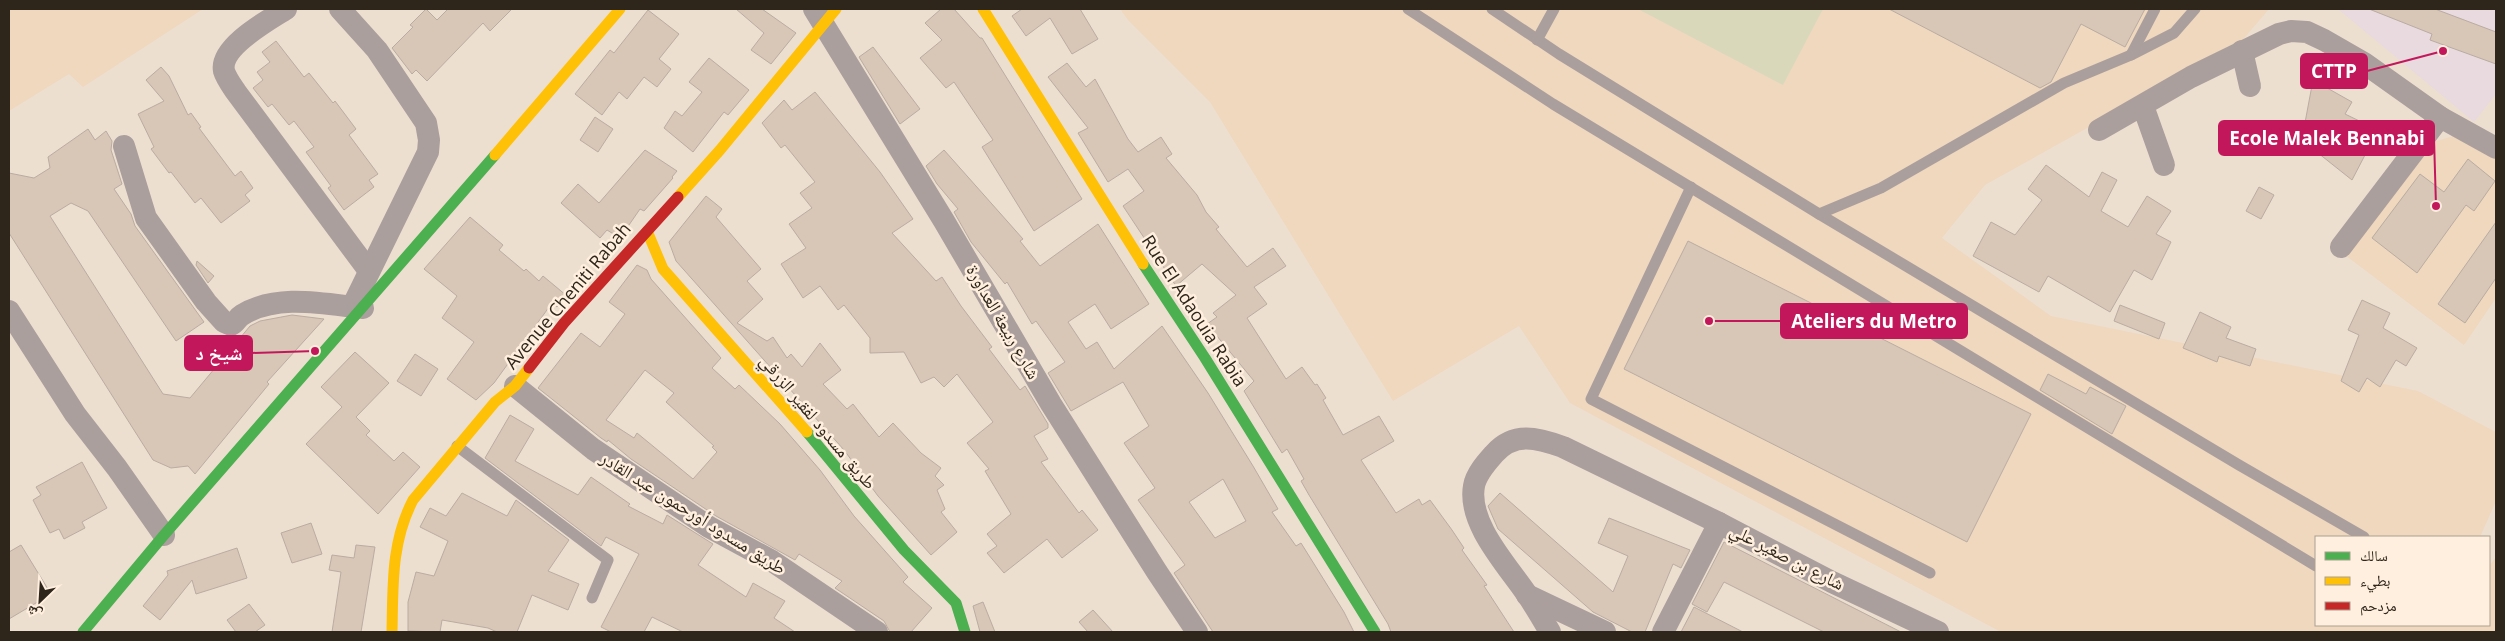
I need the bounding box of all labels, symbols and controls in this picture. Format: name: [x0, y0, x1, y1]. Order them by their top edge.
callout: CTTP: [2301, 54, 2367, 88]
text: CTTP: [2311, 58, 2357, 84]
callout: Ecole Malek Bennabi: [2219, 121, 2434, 155]
text: Ecole Malek Bennabi: [2229, 125, 2425, 151]
street label: Avenue Cheniti Rabah: [499, 217, 636, 374]
street label: Rue El Adaouia Rabia: [1137, 230, 1253, 391]
street label: شارع ربيعة العداورة: [961, 260, 1046, 383]
callout: Ateliers du Metro: [1781, 304, 1967, 338]
text: Ateliers du Metro: [1791, 308, 1957, 334]
callout: شيخ د: [185, 336, 252, 370]
text: شيخ د: [195, 340, 243, 366]
street label: طريق مسدود لفقير الزرقي: [752, 349, 882, 496]
street label: طريق مسدود أورحمون عبد القادر: [595, 445, 791, 579]
street label: شارع بن صغير علي: [1725, 517, 1849, 598]
legend: [2315, 536, 2490, 626]
text: سالك: [2360, 545, 2388, 565]
text: بطيء: [2360, 570, 2390, 593]
north arrow: [15, 576, 65, 626]
text: مزدحم: [2360, 595, 2397, 616]
text: ش: [23, 601, 45, 625]

